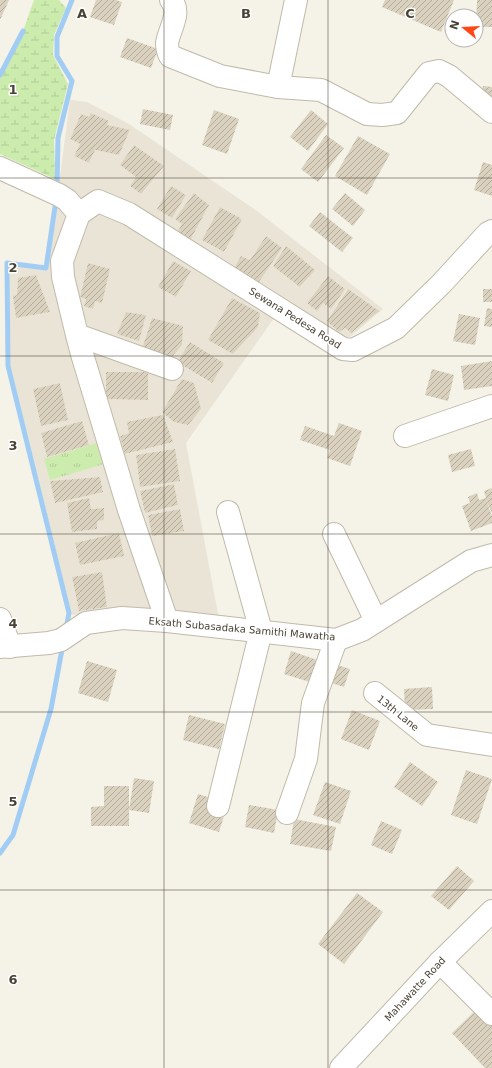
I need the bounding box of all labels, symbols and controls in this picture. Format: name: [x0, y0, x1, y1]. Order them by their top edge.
text: A: [77, 6, 87, 21]
text: B: [241, 6, 251, 21]
text: C: [405, 6, 415, 21]
north arrow: [444, 8, 484, 48]
text: N: [447, 19, 463, 31]
text: 1: [8, 82, 18, 97]
text: 2: [8, 260, 18, 275]
street label: Sewana Pedesa Road: [247, 285, 343, 351]
text: 3: [8, 438, 18, 453]
street label: Eksath Subasadaka Samithi Mawatha: [148, 615, 336, 643]
text: 4: [8, 616, 18, 631]
street label: 13th Lane: [375, 693, 421, 733]
text: 5: [8, 794, 18, 809]
street label: Mahawatte Road: [382, 955, 448, 1023]
text: 6: [8, 972, 18, 987]

